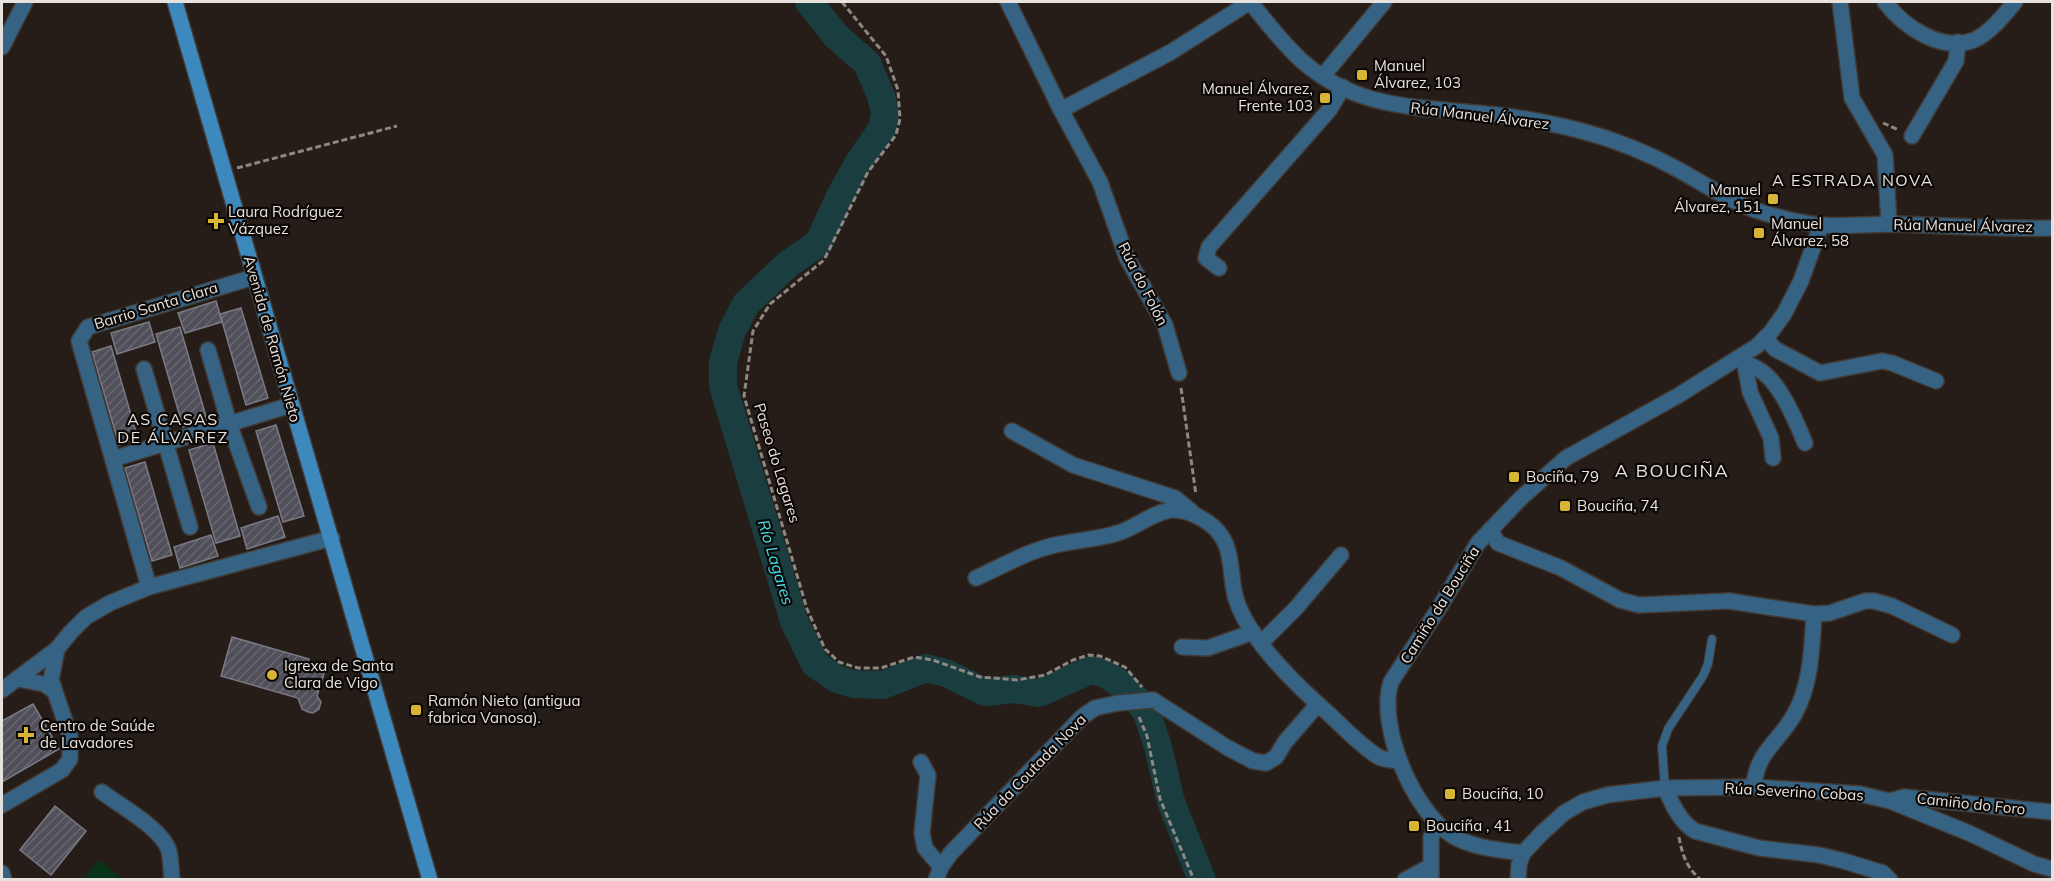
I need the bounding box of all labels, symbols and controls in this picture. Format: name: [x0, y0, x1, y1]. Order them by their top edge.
place label: Manuel Álvarez, 103: [1374, 56, 1461, 92]
marker: Manuel Álvarez, 103: [1355, 68, 1369, 82]
place label: Manuel Álvarez, Frente 103: [1202, 79, 1313, 115]
marker: Manuel Álvarez, Frente 103: [1318, 91, 1332, 105]
street label: Rúa Manuel Álvarez: [1410, 98, 1551, 133]
district label: A ESTRADA NOVA: [1772, 170, 1934, 190]
place label: Manuel Álvarez, 151: [1674, 180, 1761, 216]
marker: Manuel Álvarez, 151: [1766, 192, 1780, 206]
place label: Laura Rodríguez Vázquez: [228, 202, 343, 238]
marker: Laura Rodríguez Vázquez: [209, 214, 223, 228]
place label: Manuel Álvarez, 58: [1771, 214, 1849, 250]
street label: Rúa Manuel Álvarez: [1893, 215, 2033, 236]
marker: Manuel Álvarez, 58: [1752, 226, 1766, 240]
street label: Rúa do Folón: [1114, 239, 1173, 329]
street label: Avenida de Ramón Nieto: [240, 253, 305, 424]
street label: Barrio Santa Clara: [92, 278, 220, 333]
street label: Paseo do Lagares: [750, 401, 805, 525]
district label: AS CASAS DE ÁLVAREZ: [117, 409, 229, 447]
district label: A BOUCIÑA: [1615, 459, 1729, 482]
place label: Bociña, 79: [1526, 467, 1599, 486]
marker: Bociña, 79: [1507, 470, 1521, 484]
place label: Bouciña, 74: [1577, 496, 1659, 515]
marker: Bouciña, 74: [1558, 499, 1572, 513]
water label: Río Lagares: [754, 517, 798, 607]
street label: Camiño da Bouciña: [1396, 542, 1483, 667]
place label: Igrexa de Santa Clara de Vigo: [284, 656, 394, 692]
marker: Igrexa de Santa Clara de Vigo: [265, 668, 279, 682]
place label: Ramón Nieto (antigua fabrica Vanosa).: [428, 691, 580, 727]
marker: Ramón Nieto (antigua fabrica Vanosa).: [409, 703, 423, 717]
street label: Rúa da Coutada Nova: [970, 710, 1090, 833]
place label: Centro de Saúde de Lavadores: [40, 716, 155, 752]
marker: Centro de Saúde de Lavadores: [17, 726, 35, 744]
street label: Rúa Severino Cobas: [1724, 778, 1864, 805]
place label: Bouciña, 10: [1462, 784, 1544, 803]
marker: Bouciña, 10: [1443, 787, 1457, 801]
street label: Camiño do Foro: [1916, 788, 2026, 819]
place label: Bouciña , 41: [1426, 816, 1511, 835]
marker: Bouciña , 41: [1407, 819, 1421, 833]

